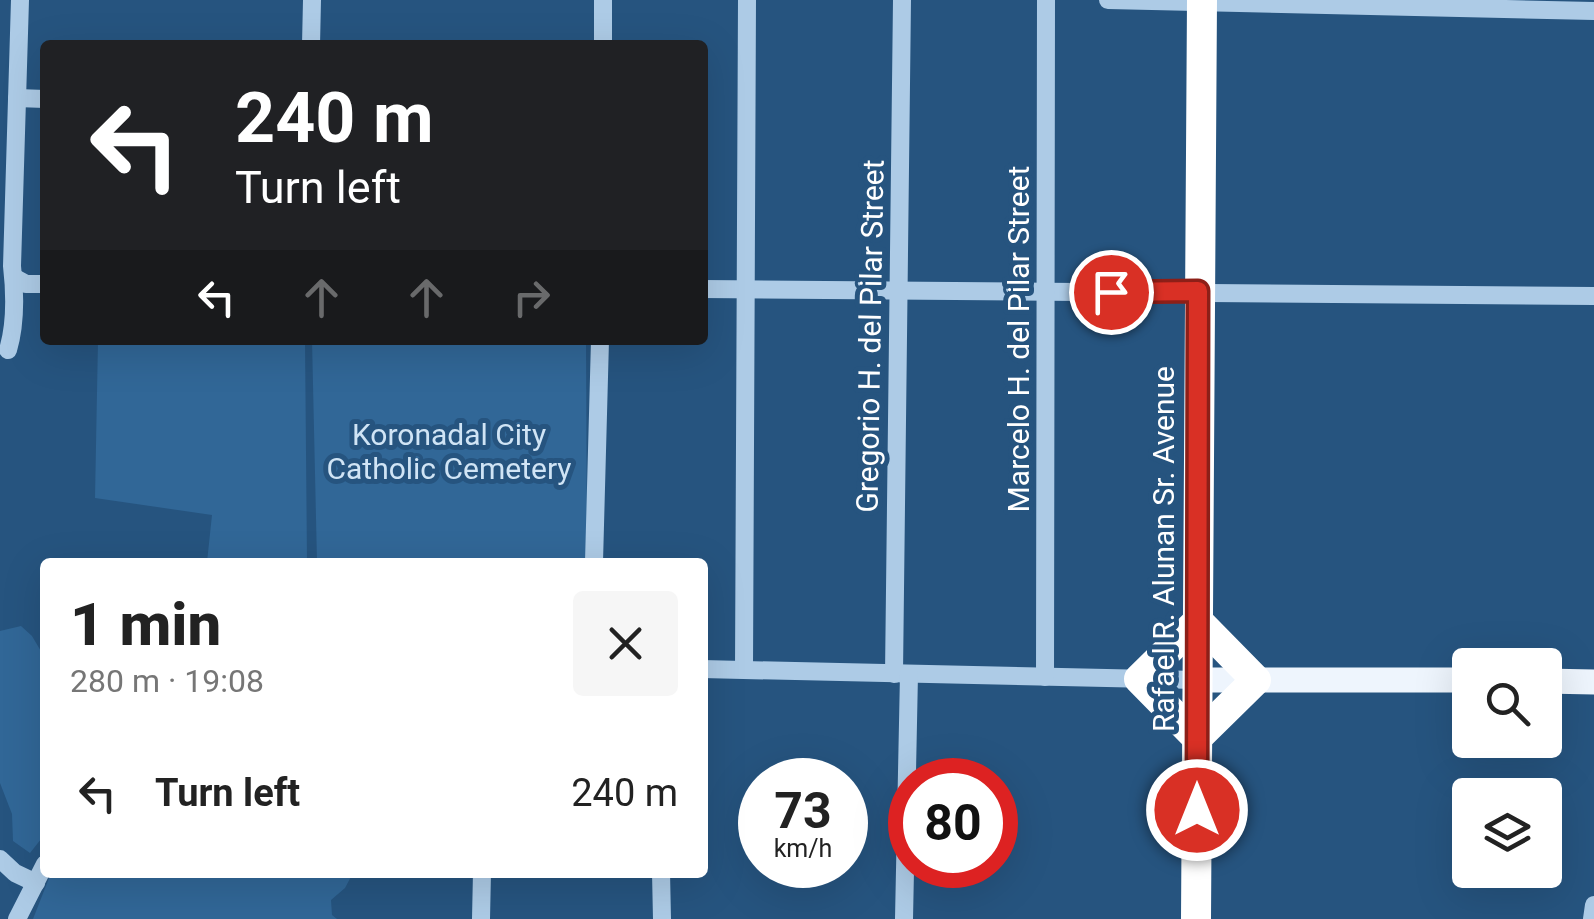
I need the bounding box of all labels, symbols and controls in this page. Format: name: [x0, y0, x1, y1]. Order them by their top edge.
text: 240 m: [235, 77, 434, 159]
icon: left: [70, 80, 200, 210]
street label: Gregorio H. del Pilar Street: [849, 159, 891, 513]
text: Turn left: [235, 161, 401, 214]
street label: Marcelo H. del Pilar Street: [1001, 166, 1036, 512]
pin: [1069, 250, 1154, 335]
icon: arrive: [1084, 265, 1139, 320]
icon: left: [189, 270, 244, 325]
icon: ahead: [294, 270, 349, 325]
icon: ahead: [399, 270, 454, 325]
icon: right: [504, 270, 559, 325]
street label: Rafael R. Alunan Sr. Avenue: [1146, 366, 1181, 732]
park label: Koronadal City Catholic Cemetery: [326, 417, 572, 486]
text: 1 min: [70, 589, 221, 660]
button: close: [573, 591, 678, 696]
map controls: [1452, 648, 1562, 888]
button: search: [1452, 648, 1562, 758]
text: 280 m · 19:08: [70, 662, 264, 700]
speed limit sign: 80: [888, 758, 1018, 888]
position arrow: [1145, 758, 1249, 862]
icon: left: [70, 766, 125, 821]
text: Turn left: [155, 771, 300, 815]
text: 240 m: [571, 771, 678, 815]
button: layers: [1452, 778, 1562, 888]
text: 73: [774, 782, 832, 840]
text: km/h: [774, 834, 832, 863]

